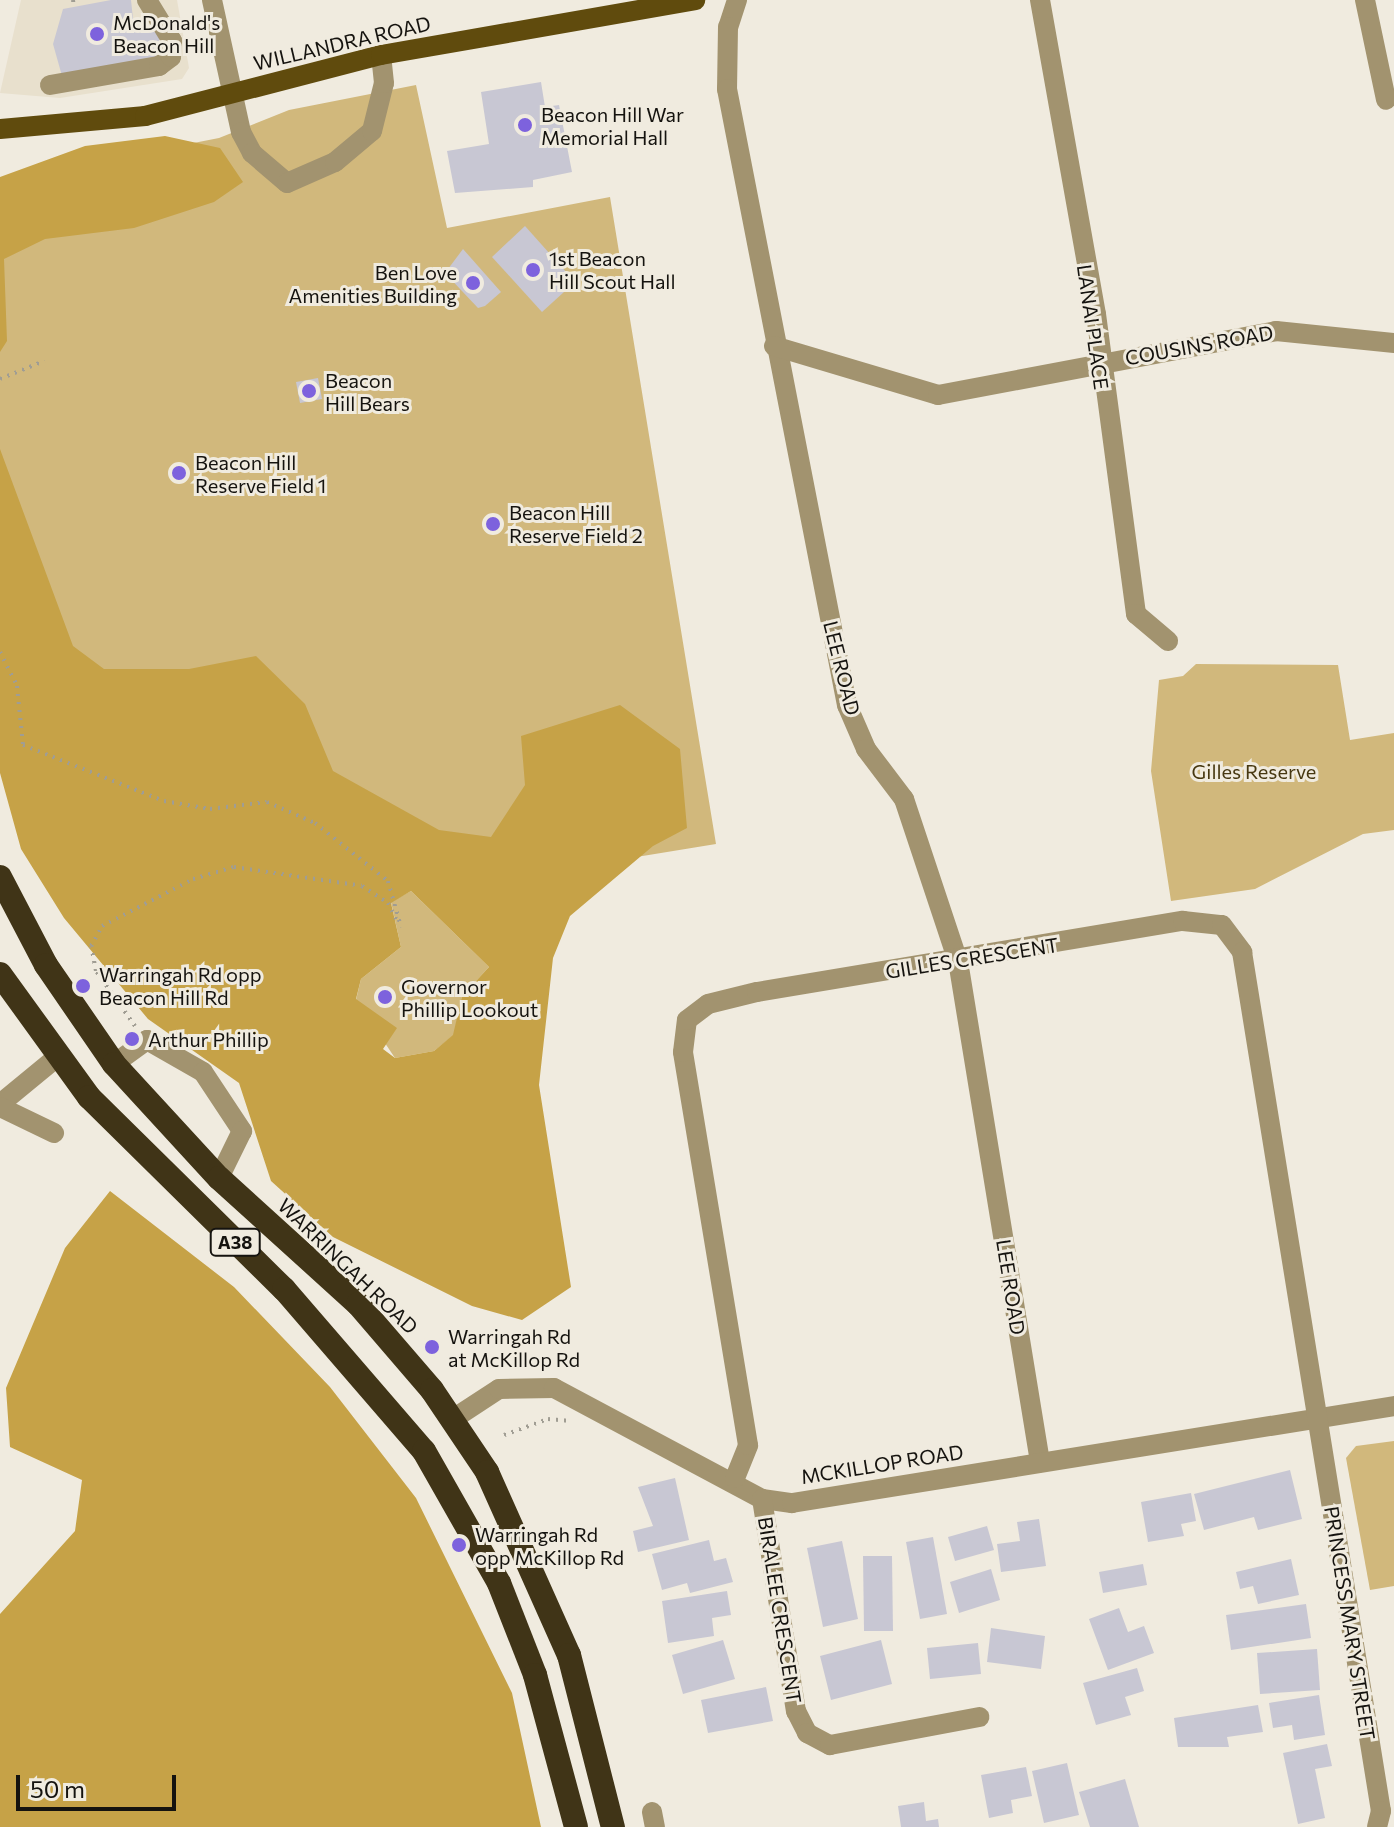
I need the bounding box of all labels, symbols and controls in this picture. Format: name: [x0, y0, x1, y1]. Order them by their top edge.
place label: McDonald's Beacon Hill: [113, 10, 220, 57]
street label: WILLANDRA ROAD: [251, 11, 433, 75]
marker: McDonald's Beacon Hill: [88, 25, 106, 43]
place label: Beacon Hill War Memorial Hall: [541, 102, 684, 149]
marker: Beacon Hill War Memorial Hall: [516, 116, 534, 134]
place label: 1st Beacon Hill Scout Hall: [549, 246, 675, 293]
place label: Ben Love Amenities Building: [288, 260, 457, 307]
marker: 1st Beacon Hill Scout Hall: [524, 261, 542, 279]
street label: LANAI PLACE: [1072, 263, 1114, 391]
marker: Ben Love Amenities Building: [464, 274, 482, 292]
street label: COUSINS ROAD: [1123, 320, 1275, 370]
place label: Beacon Hill Bears: [325, 368, 410, 415]
marker: Beacon Hill Bears: [300, 382, 318, 400]
place label: Beacon Hill Reserve Field 1: [195, 450, 326, 497]
marker: Beacon Hill Reserve Field 1: [170, 464, 188, 482]
place label: Beacon Hill Reserve Field 2: [509, 500, 643, 547]
marker: Beacon Hill Reserve Field 2: [484, 515, 502, 533]
street label: LEE ROAD: [819, 618, 865, 718]
park label: Gilles Reserve: [1192, 759, 1316, 783]
street label: GILLES CRESCENT: [884, 932, 1060, 984]
place label: Warringah Rd opp Beacon Hill Rd: [99, 962, 262, 1009]
place label: Governor Phillip Lookout: [401, 974, 538, 1021]
marker: Warringah Rd opp Beacon Hill Rd: [74, 977, 92, 995]
marker: Governor Phillip Lookout: [376, 988, 394, 1006]
place label: Arthur Phillip: [148, 1027, 269, 1051]
marker: Arthur Phillip: [123, 1030, 141, 1048]
street label: WARRINGAH ROAD: [273, 1193, 423, 1339]
road number: A38: [209, 1228, 261, 1256]
street label: LEE ROAD: [992, 1238, 1030, 1336]
place label: Warringah Rd at McKillop Rd: [448, 1324, 580, 1371]
marker: Warringah Rd at McKillop Rd: [423, 1338, 441, 1356]
street label: MCKILLOP ROAD: [799, 1439, 965, 1489]
street label: PRINCESS MARY STREET: [1320, 1504, 1380, 1742]
street label: BIRALEE CRESCENT: [753, 1515, 807, 1705]
place label: Warringah Rd opp McKillop Rd: [475, 1522, 624, 1569]
marker: Warringah Rd opp McKillop Rd: [450, 1536, 468, 1554]
scale bar: [20, 1759, 180, 1809]
text: 50 m: [30, 1774, 85, 1803]

